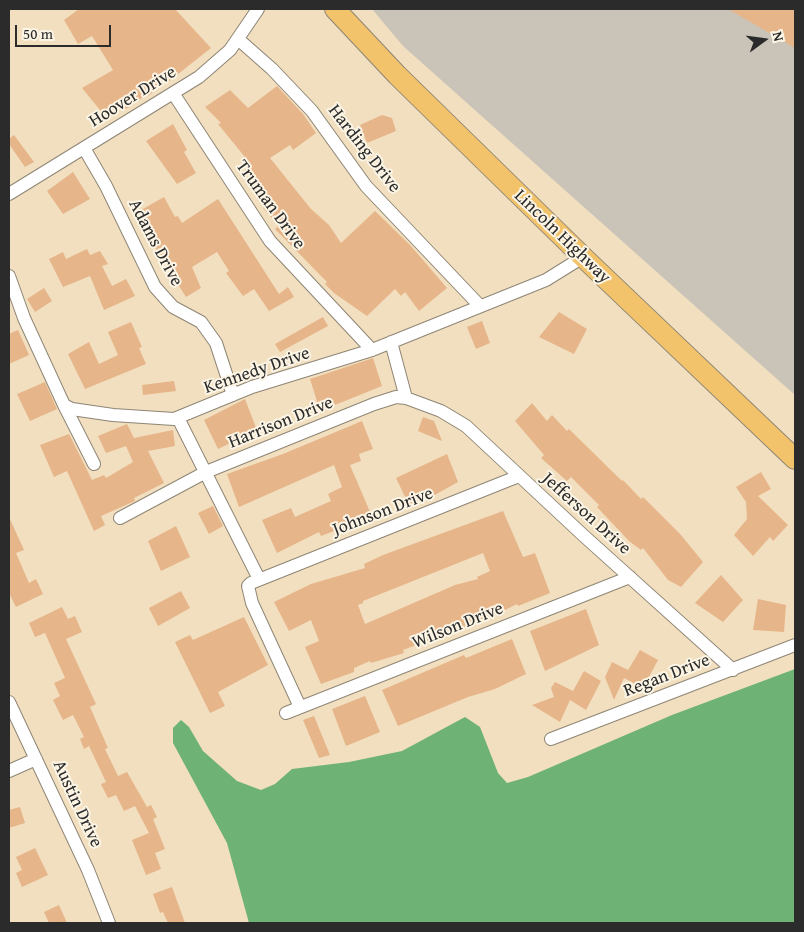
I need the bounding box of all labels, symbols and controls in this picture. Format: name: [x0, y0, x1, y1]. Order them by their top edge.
scale bar: [18, 15, 114, 47]
north arrow: [739, 15, 789, 65]
text: 50 m: [23, 23, 53, 44]
text: N: [768, 29, 789, 43]
street label: Hoover Drive: [85, 62, 181, 132]
street label: Harding Drive: [323, 101, 405, 197]
street label: Truman Drive: [230, 156, 310, 254]
street label: Lincoln Highway: [509, 185, 615, 289]
street label: Adams Drive: [123, 196, 187, 290]
street label: Kennedy Drive: [201, 343, 313, 399]
street label: Harrison Drive: [225, 392, 337, 454]
street label: Jefferson Drive: [537, 468, 635, 560]
street label: Johnson Drive: [330, 483, 436, 541]
street label: Wilson Drive: [409, 598, 507, 654]
street label: Regan Drive: [621, 650, 713, 702]
street label: Austin Drive: [47, 757, 107, 851]

